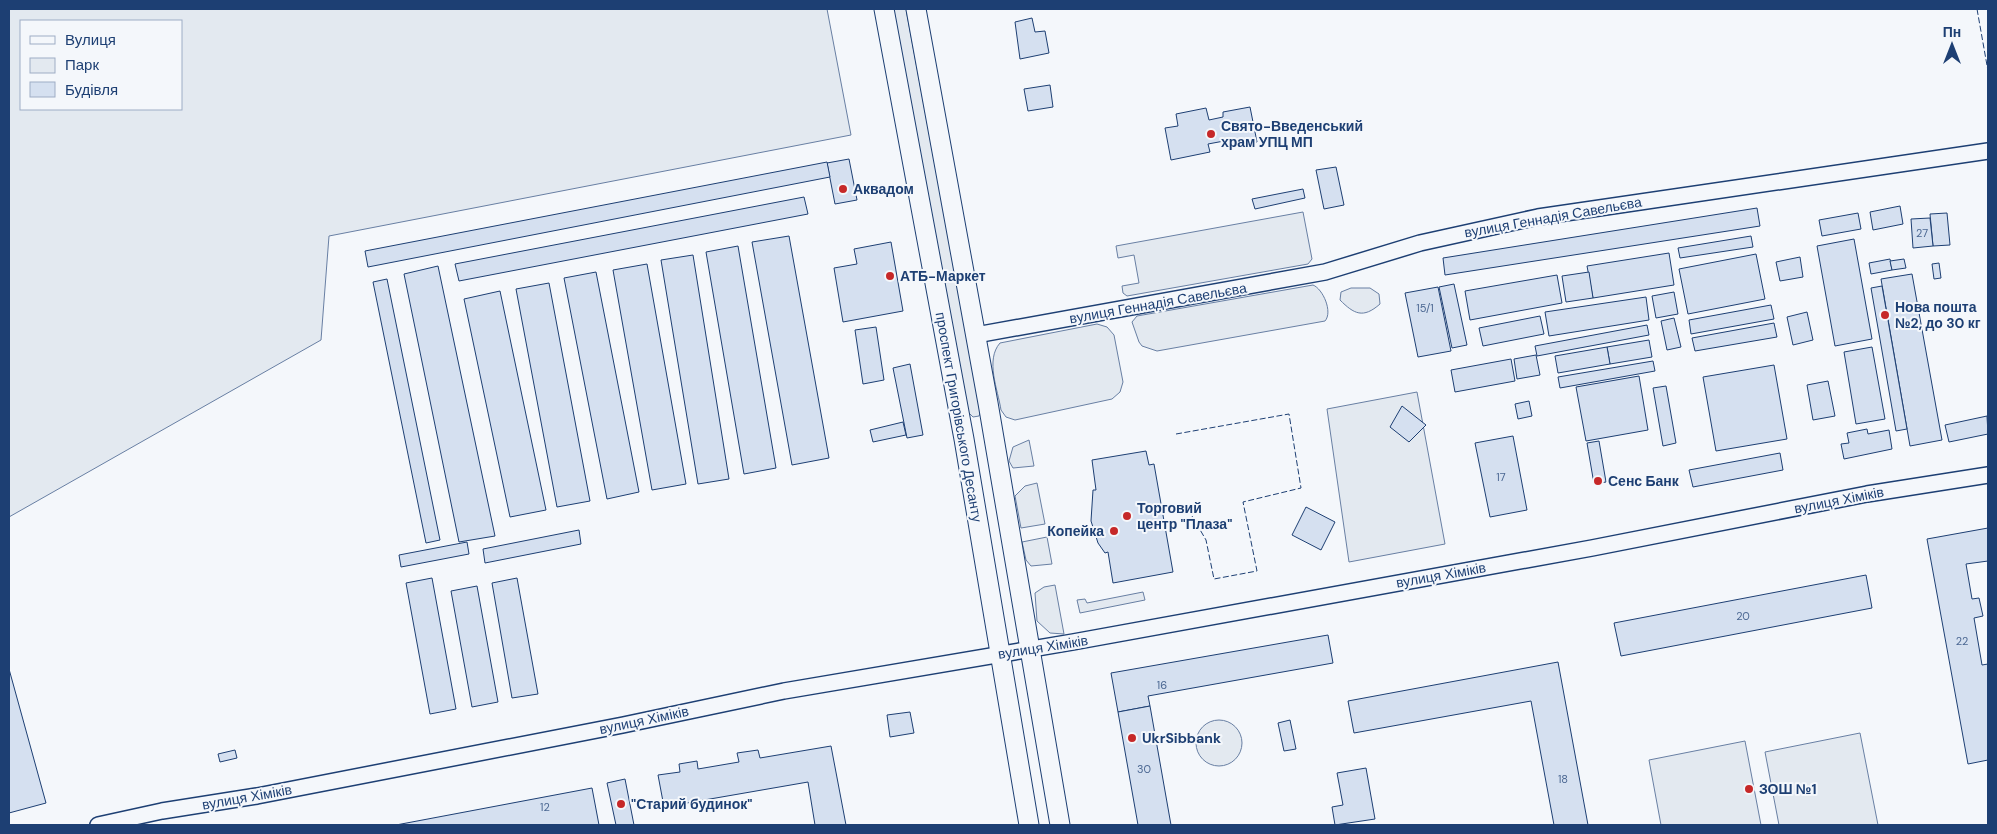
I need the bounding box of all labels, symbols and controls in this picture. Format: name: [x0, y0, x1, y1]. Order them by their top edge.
legend: [20, 20, 182, 110]
north arrow: [1927, 20, 1977, 70]
text: Пн: [1943, 23, 1961, 41]
text: Вулиця: [65, 30, 116, 50]
text: Парк: [65, 55, 99, 75]
text: Будівля: [65, 80, 118, 100]
place label: Свято-Введенський храм УПЦ МП: [1221, 117, 1363, 151]
marker: Свято-Введенський храм УПЦ МП: [1205, 128, 1217, 140]
place label: Аквадом: [853, 180, 914, 198]
marker: Аквадом: [837, 183, 849, 195]
street label: вулиця Геннадія Савельєва: [1463, 192, 1643, 241]
house number: 27: [1916, 226, 1928, 240]
place label: АТБ-Маркет: [900, 267, 986, 285]
marker: АТБ-Маркет: [884, 270, 896, 282]
street label: вулиця Геннадія Савельєва: [1068, 278, 1248, 327]
place label: Нова пошта №2, до 30 кг: [1895, 298, 1981, 332]
house number: 15/1: [1416, 301, 1434, 315]
marker: Нова пошта №2, до 30 кг: [1879, 309, 1891, 321]
street label: проспект Григорівського Десанту: [932, 310, 986, 524]
house number: 17: [1496, 470, 1506, 484]
place label: Сенс Банк: [1608, 472, 1680, 490]
marker: Сенс Банк: [1592, 475, 1604, 487]
street label: вулиця Хіміків: [1793, 482, 1885, 518]
place label: Торговий центр "Плаза": [1137, 499, 1232, 533]
marker: Торговий центр "Плаза": [1121, 510, 1133, 522]
place label: Копейка: [1047, 522, 1104, 540]
marker: Копейка: [1108, 525, 1120, 537]
street label: вулиця Хіміків: [1395, 558, 1487, 592]
house number: 20: [1736, 609, 1750, 623]
street label: вулиця Хіміків: [997, 631, 1089, 663]
house number: 22: [1956, 634, 1968, 648]
house number: 16: [1157, 678, 1167, 692]
street label: вулиця Хіміків: [598, 702, 690, 738]
place label: UkrSibbank: [1142, 729, 1221, 747]
marker: UkrSibbank: [1126, 732, 1138, 744]
house number: 30: [1137, 762, 1151, 776]
house number: 18: [1558, 772, 1568, 786]
street label: вулиця Хіміків: [201, 780, 293, 814]
place label: ЗОШ №1: [1759, 780, 1817, 798]
marker: ЗОШ №1: [1743, 783, 1755, 795]
place label: "Старий будинок": [631, 795, 753, 813]
marker: "Старий будинок": [615, 798, 627, 810]
house number: 12: [540, 800, 550, 814]

